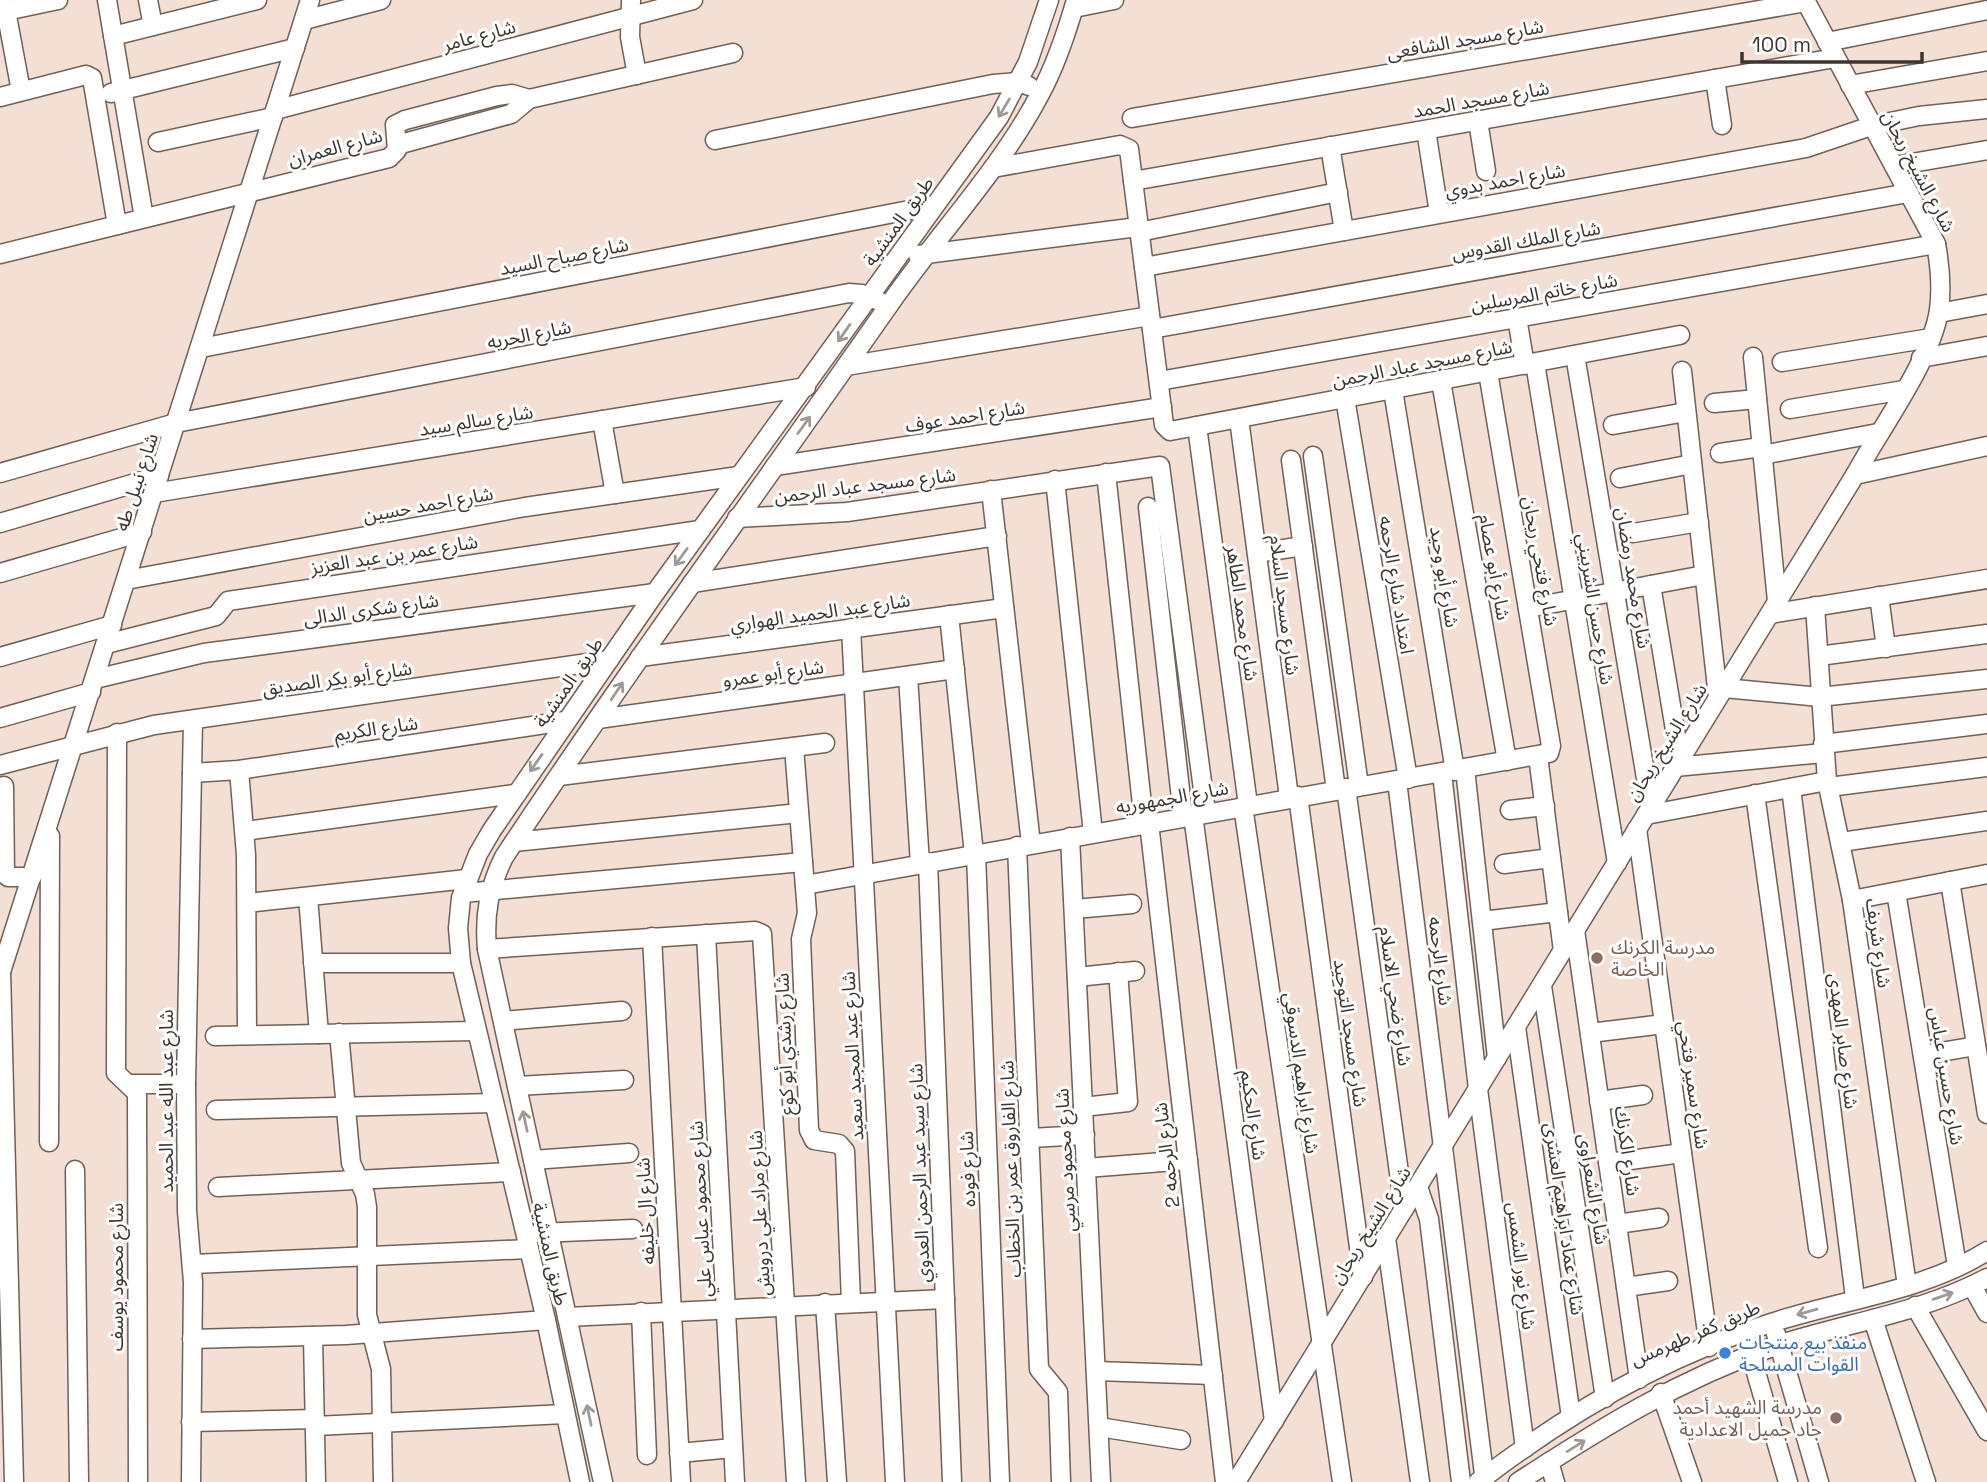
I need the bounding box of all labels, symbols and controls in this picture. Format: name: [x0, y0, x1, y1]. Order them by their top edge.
street label: شارع مسجد الشافعى: [1385, 13, 1546, 67]
street label: شارع عامر: [439, 14, 519, 58]
scale bar: [1742, 21, 1922, 65]
text: 100 m: [1752, 31, 1811, 58]
street label: شارع مسجد الحمد: [1411, 75, 1551, 125]
one-way arrow: [997, 98, 1011, 118]
street label: شارع الشيخ ريحان: [1874, 106, 1961, 237]
street label: شارع العمران: [285, 123, 385, 173]
street label: شارع احمد بدوي: [1443, 158, 1568, 206]
street label: طريق المنشية: [857, 171, 940, 271]
street label: شارع الملك القدوس: [1450, 215, 1603, 267]
street label: شارع صباح السيد: [497, 232, 631, 282]
street label: شارع خاتم المرسلين: [1469, 267, 1620, 320]
street label: شارع الحريه: [485, 314, 574, 356]
one-way arrow: [837, 323, 851, 342]
street label: شارع مسجد عباد الرحمن: [1330, 334, 1514, 394]
street label: شارع احمد عوف: [903, 395, 1027, 439]
street label: شارع سالم سيد: [417, 399, 535, 444]
one-way arrow: [797, 416, 811, 435]
street label: شارع نبيل طه: [109, 430, 165, 535]
street label: شارع مسجد عباد الرحمن: [773, 462, 958, 510]
street label: شارع احمد حسين: [361, 481, 495, 529]
street label: شارع فتحي ريحان: [1514, 494, 1564, 628]
street label: شارع محمد رمضان: [1609, 506, 1657, 651]
street label: شارع أبو عصام: [1471, 512, 1516, 623]
street label: امتداد شارع الرحمه: [1372, 514, 1420, 656]
street label: شارع أبو وحيد: [1423, 525, 1465, 630]
street label: شارع عمر بن عبد العزيز: [308, 529, 480, 581]
street label: شارع حسن الشربيني: [1569, 531, 1620, 687]
street label: شارع مسجد السلام: [1262, 533, 1306, 677]
street label: شارع محمد الطاهر: [1219, 543, 1264, 683]
one-way arrow: [674, 547, 688, 566]
street label: شارع عبد الحميد الهواري: [728, 587, 912, 640]
street label: شارع شكرى الدالى: [302, 588, 440, 632]
street label: طريق المنشية: [528, 632, 609, 733]
street label: شارع أبو عمرو: [721, 654, 825, 694]
street label: شارع أبو بكر الصديق: [260, 656, 414, 702]
street label: شارع الشيخ ريحان: [1620, 679, 1714, 807]
one-way arrow: [610, 682, 624, 701]
street label: شارع الكريم: [333, 710, 420, 749]
one-way arrow: [529, 753, 543, 772]
street label: شارع الجمهوريه: [1114, 775, 1231, 821]
street label: شارع شريف: [1859, 897, 1897, 990]
street label: شارع الرحمه: [1422, 915, 1458, 1007]
street label: شارع ضحي الاسلام: [1371, 924, 1418, 1068]
place label: مدرسة الكرنك الخاصة: [1611, 935, 1715, 982]
marker: مدرسة الكرنك الخاصة: [1589, 950, 1605, 966]
street label: شارع مسجد التوحيد: [1327, 958, 1373, 1109]
street label: شارع عبد المجيد سعيد: [836, 971, 870, 1141]
street label: شارع رشدي أبو كوع: [770, 972, 802, 1116]
street label: شارع صابر المهدى: [1822, 972, 1864, 1111]
street label: شارع ابراهيم الدسوقي: [1275, 991, 1325, 1156]
street label: شارع حسين عباس: [1922, 1005, 1970, 1147]
street label: شارع عبد الله عبد الحميد: [154, 1009, 180, 1193]
street label: شارع سمير فتحي: [1670, 1019, 1715, 1151]
street label: شارع الفاروق عمر بن الخطاب: [994, 1060, 1028, 1278]
street label: شارع سيد عبد الرحمن العدوي: [903, 1063, 938, 1283]
street label: شارع الحكيم: [1233, 1068, 1272, 1162]
street label: شارع محمود مرسي: [1049, 1087, 1084, 1232]
street label: شارع الرحمه 2: [1148, 1101, 1186, 1209]
street label: شارع الكرنك: [1608, 1104, 1646, 1198]
one-way arrow: [517, 1110, 531, 1133]
street label: شارع محمود عباس علي: [683, 1120, 720, 1298]
street label: شارع عماد ابراهيم العشرى: [1537, 1121, 1590, 1317]
street label: شارع مراد علي درويش: [743, 1129, 779, 1296]
street label: شارع فوده: [954, 1130, 982, 1207]
street label: شارع الشعراوى: [1571, 1132, 1615, 1246]
street label: شارع ال خليفه: [630, 1157, 662, 1265]
street label: شارع الشيخ ريحان: [1324, 1162, 1418, 1290]
street label: طريق المنشية: [527, 1200, 575, 1308]
street label: شارع نور الشمس: [1500, 1201, 1542, 1332]
street label: شارع محمود يوسف: [104, 1203, 130, 1351]
one-way arrow: [1932, 1289, 1954, 1301]
street label: طريق كفر طهرمس: [1626, 1295, 1764, 1372]
one-way arrow: [1796, 1307, 1818, 1320]
place label: منفذ بيع منتجات القوات المسلحة: [1739, 1330, 1867, 1377]
marker: منفذ بيع منتجات القوات المسلحة: [1717, 1345, 1733, 1361]
place label: مدرسة الشهيد أحمد جاد جميل الاعدادية: [1672, 1395, 1822, 1442]
one-way arrow: [581, 1404, 595, 1427]
marker: مدرسة الشهيد أحمد جاد جميل الاعدادية: [1828, 1410, 1844, 1426]
one-way arrow: [1565, 1438, 1585, 1452]

